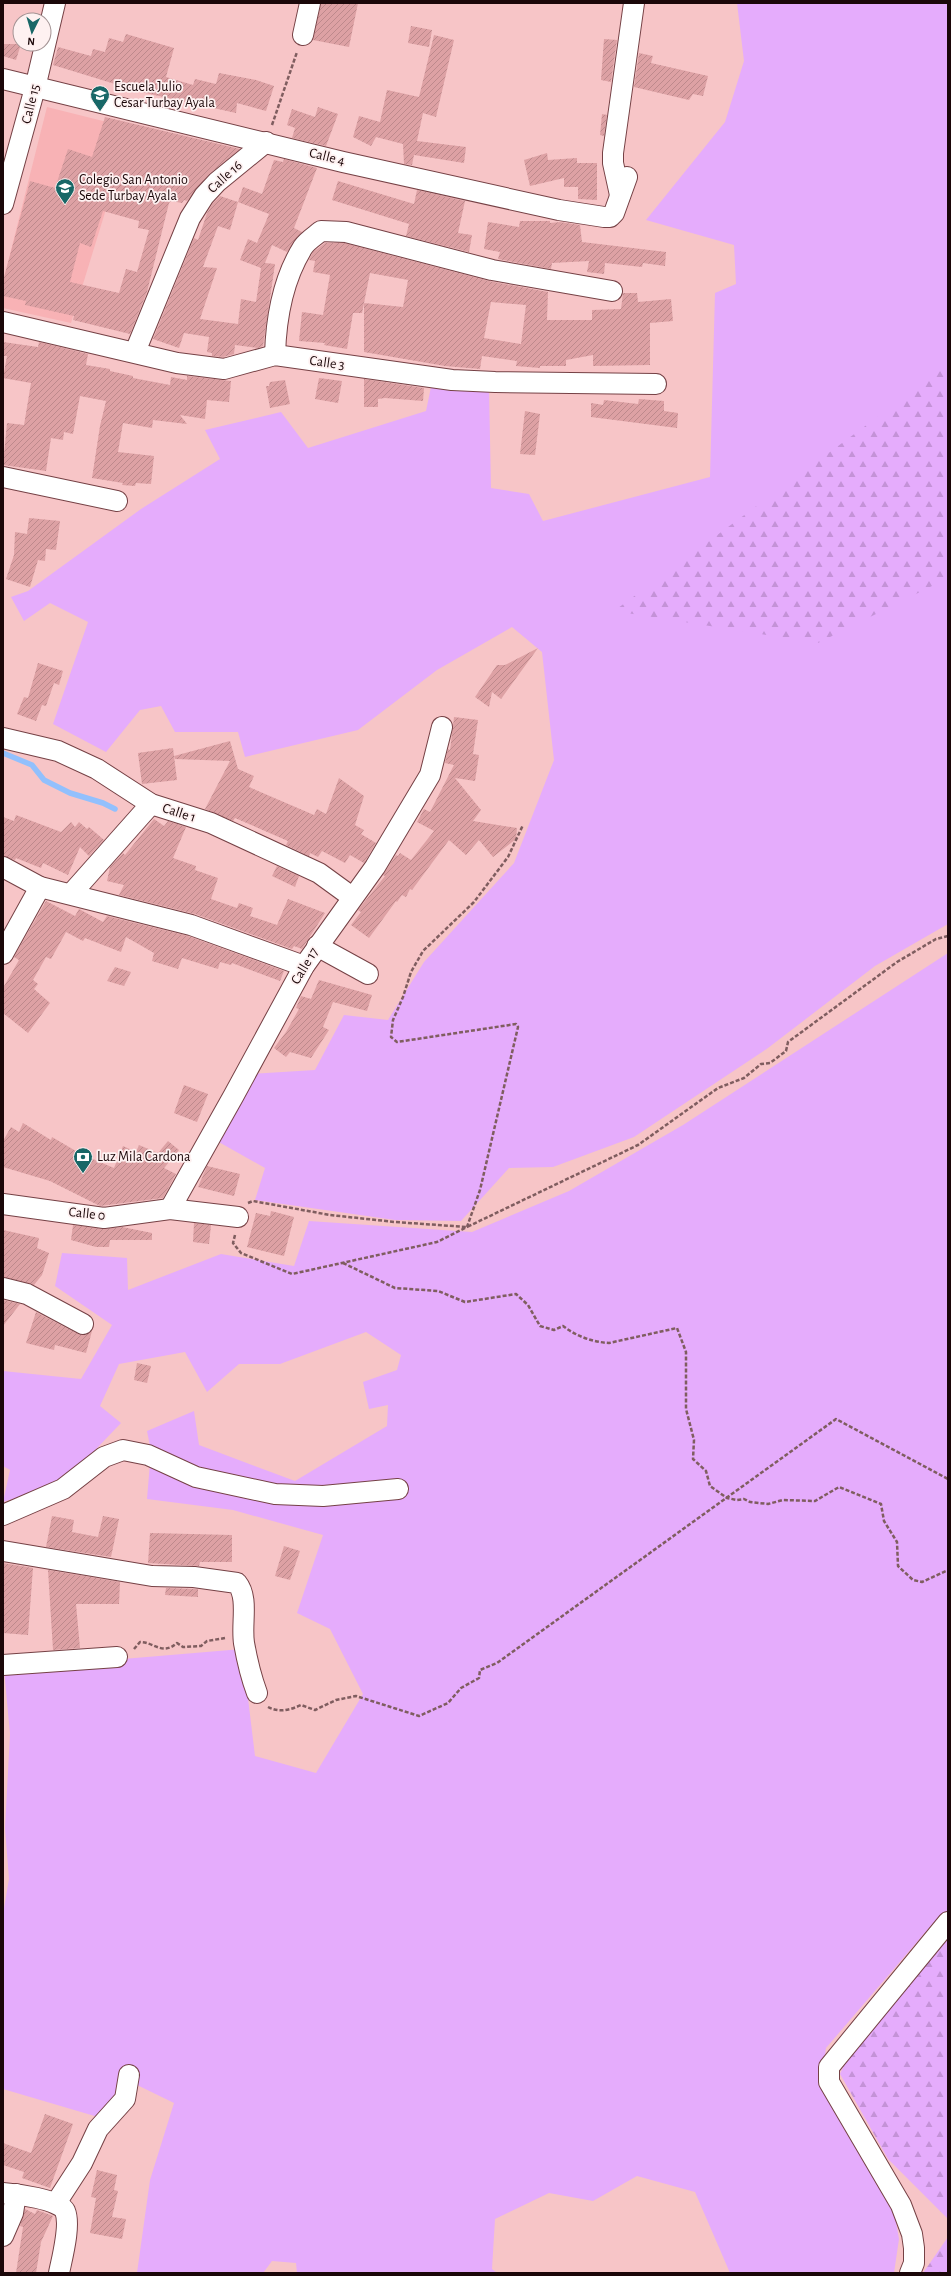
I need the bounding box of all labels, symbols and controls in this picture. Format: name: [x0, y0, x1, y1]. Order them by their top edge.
north arrow: [12, 12, 52, 52]
text: N: [27, 36, 35, 47]
place label: Escuela Julio Cesar Turbay Ayala: [114, 80, 215, 110]
street label: Calle 15: [19, 83, 43, 125]
school or university icon: Escuela Julio Cesar Turbay Ayala: [89, 84, 111, 112]
street label: Calle 4: [308, 146, 346, 168]
street label: Calle 16: [205, 158, 245, 196]
place label: Colegio San Antonio Sede Turbay Ayala: [79, 173, 188, 203]
school or university icon: Colegio San Antonio Sede Turbay Ayala: [54, 177, 76, 205]
street label: Calle 3: [309, 354, 346, 372]
street label: Calle 1: [161, 801, 197, 825]
street label: Calle 17: [289, 945, 321, 987]
bank icon: Luz Mila Cardona: [72, 1146, 94, 1174]
place label: Luz Mila Cardona: [97, 1150, 191, 1164]
street label: Calle 0: [68, 1205, 106, 1223]

